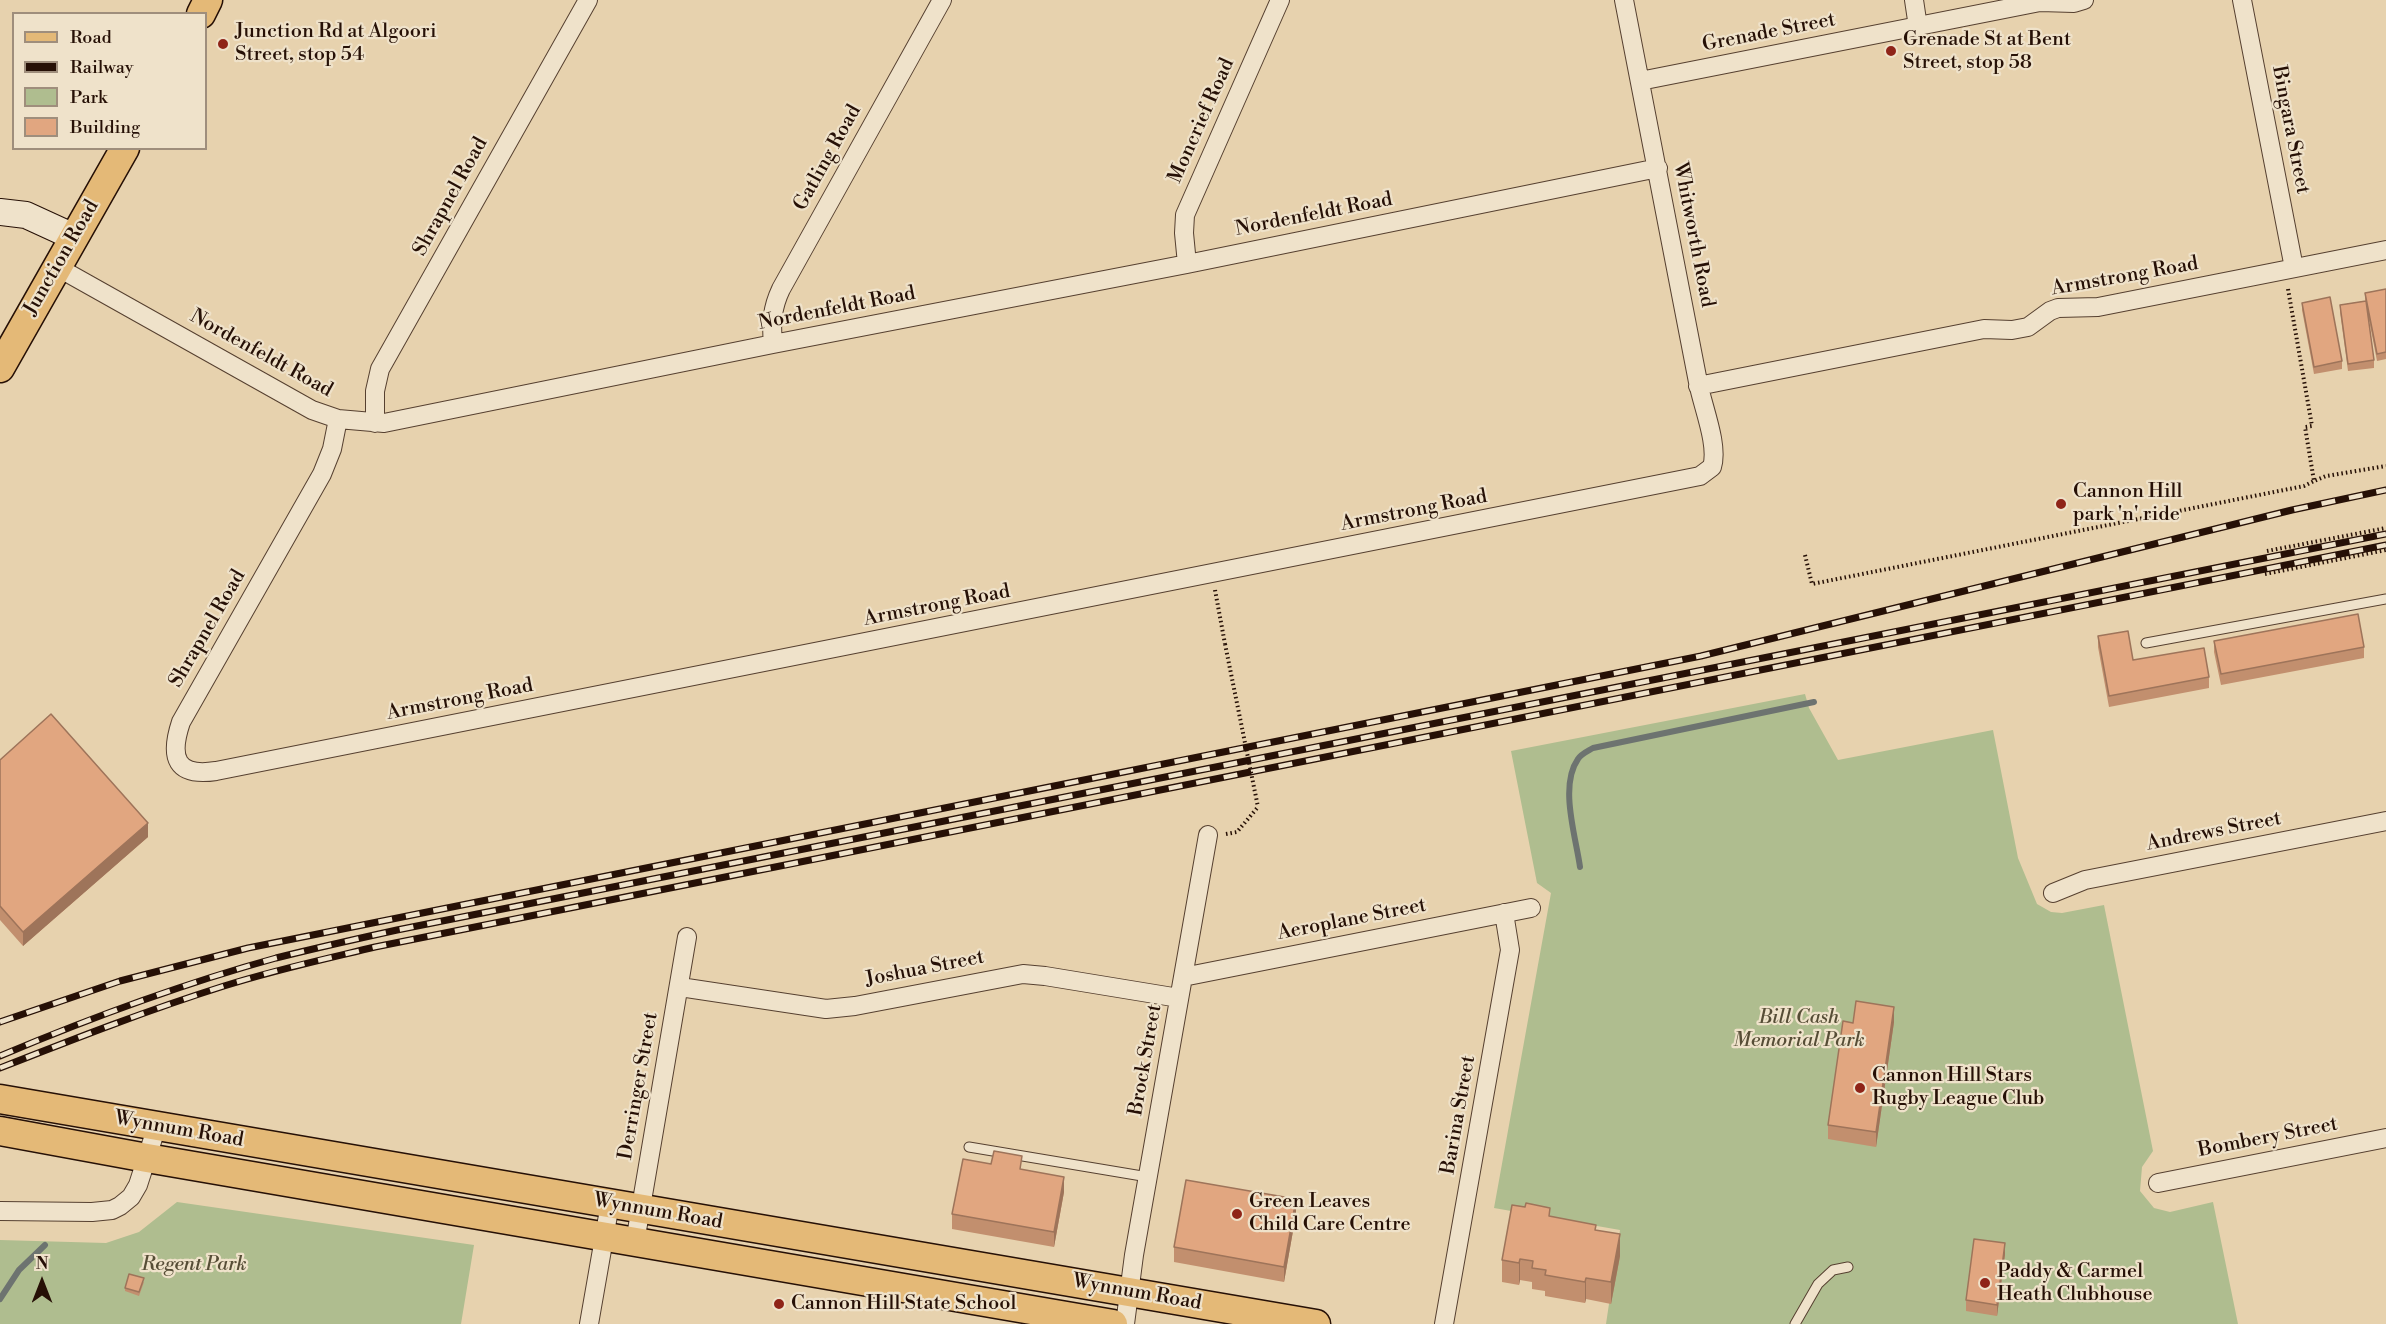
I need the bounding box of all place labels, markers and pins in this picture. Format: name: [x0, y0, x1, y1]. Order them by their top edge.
place label: Junction Rd at Algoori Street, stop 54: [235, 20, 437, 67]
place label: Grenade St at Bent Street, stop 58: [1903, 28, 2071, 75]
marker: Junction Rd at Algoori Street, stop 54: [216, 37, 230, 51]
marker: Grenade St at Bent Street, stop 58: [1884, 44, 1898, 58]
place label: Cannon Hill park 'n' ride: [2073, 480, 2182, 527]
marker: Cannon Hill park 'n' ride: [2054, 497, 2068, 511]
place label: Cannon Hill Stars Rugby League Club: [1872, 1064, 2044, 1111]
marker: Cannon Hill Stars Rugby League Club: [1853, 1081, 1867, 1095]
place label: Green Leaves Child Care Centre: [1249, 1190, 1411, 1237]
marker: Green Leaves Child Care Centre: [1230, 1207, 1244, 1221]
place label: Paddy & Carmel Heath Clubhouse: [1997, 1260, 2152, 1307]
marker: Paddy & Carmel Heath Clubhouse: [1978, 1276, 1992, 1290]
place label: Cannon Hill State School: [791, 1292, 1016, 1316]
marker: Cannon Hill State School: [772, 1297, 786, 1311]

